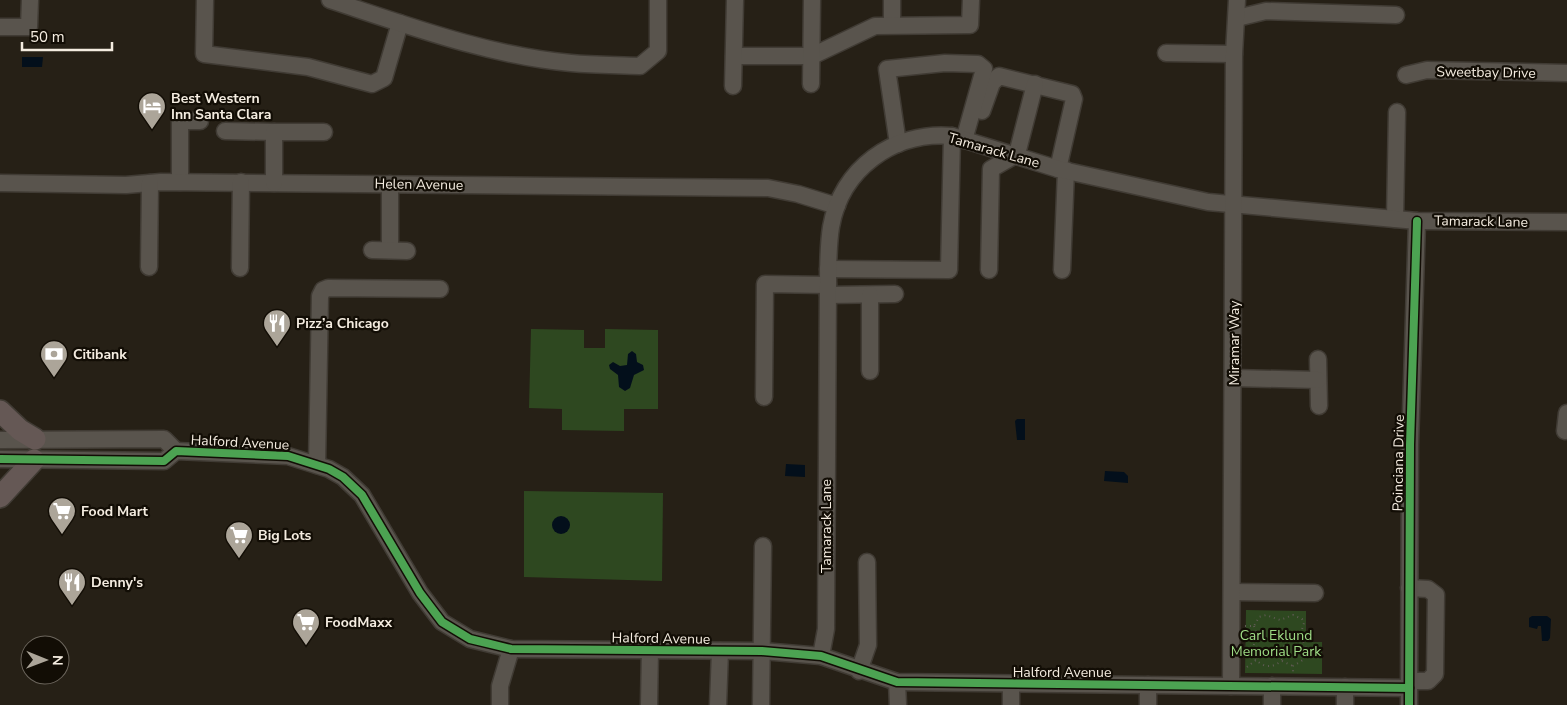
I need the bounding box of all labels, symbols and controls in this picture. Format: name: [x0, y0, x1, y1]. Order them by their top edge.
scale bar: [22, 20, 112, 52]
text: 50 m: [30, 27, 65, 47]
street label: Sweetbay Drive: [1436, 62, 1536, 83]
place label: Best Western Inn Santa Clara: [171, 89, 271, 124]
hotel icon: Best Western Inn Santa Clara: [137, 91, 167, 130]
street label: Tamarack Lane: [946, 128, 1042, 173]
street label: Helen Avenue: [374, 174, 464, 195]
street label: Tamarack Lane: [1434, 211, 1528, 232]
street label: Miramar Way: [1225, 300, 1244, 385]
restaurant icon: Pizz’a Chicago: [262, 308, 292, 347]
place label: Pizz’a Chicago: [296, 314, 389, 333]
bank icon: Citibank: [39, 339, 69, 378]
place label: Citibank: [73, 345, 127, 364]
street label: Poinciana Drive: [1388, 414, 1409, 512]
street label: Halford Avenue: [190, 430, 290, 455]
street label: Tamarack Lane: [817, 479, 836, 573]
supermarket icon: Food Mart: [47, 496, 77, 535]
place label: Food Mart: [81, 502, 149, 521]
supermarket icon: Big Lots: [224, 520, 254, 559]
place label: Big Lots: [258, 526, 312, 545]
restaurant icon: Denny's: [57, 567, 87, 606]
place label: Denny's: [91, 573, 143, 592]
supermarket icon: FoodMaxx: [291, 607, 321, 646]
place label: FoodMaxx: [325, 613, 393, 632]
park label: Carl Eklund Memorial Park: [1231, 626, 1322, 661]
street label: Halford Avenue: [611, 628, 711, 649]
north arrow: [20, 635, 70, 685]
text: N: [48, 655, 67, 666]
street label: Halford Avenue: [1013, 663, 1111, 682]

